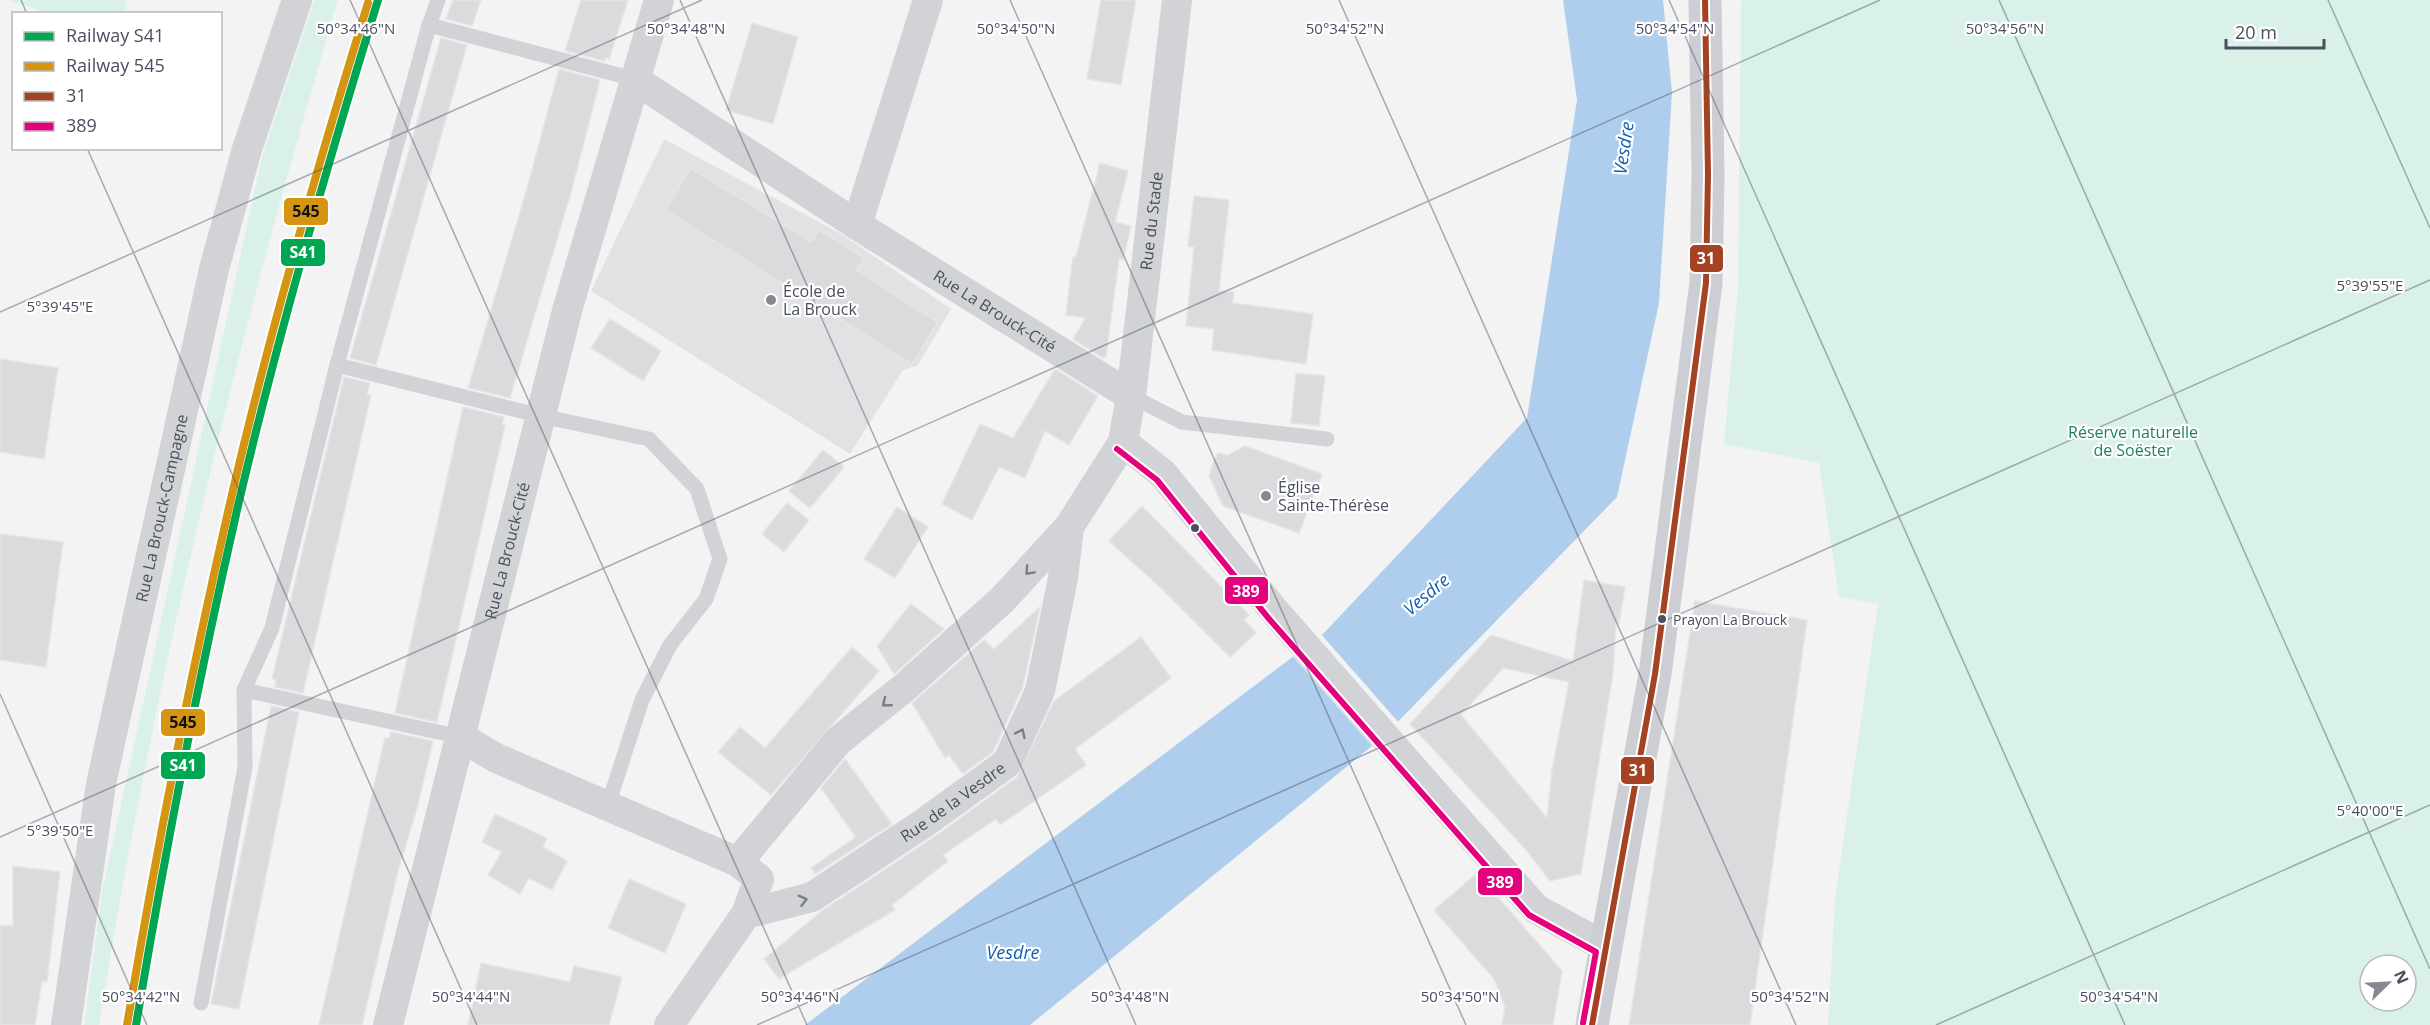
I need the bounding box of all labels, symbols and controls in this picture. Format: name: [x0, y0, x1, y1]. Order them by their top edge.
legend: [12, 12, 222, 150]
scale bar: [2226, 12, 2324, 50]
text: 50°34'46"N: [317, 18, 395, 38]
text: 50°34'48"N: [647, 18, 725, 38]
text: 50°34'50"N: [977, 18, 1055, 38]
text: 50°34'52"N: [1306, 18, 1384, 38]
text: 50°34'54"N: [1636, 18, 1714, 38]
text: 50°34'56"N: [1966, 18, 2044, 38]
text: 20 m: [2235, 20, 2277, 44]
text: Railway S41: [66, 23, 164, 47]
text: Railway 545: [66, 53, 165, 77]
text: 31: [66, 83, 87, 107]
text: 389: [66, 113, 97, 137]
water label: Vesdre: [1607, 120, 1639, 176]
street label: Rue du Stade: [1135, 171, 1168, 271]
line badge: 545: [283, 197, 329, 226]
text: 545: [292, 200, 320, 222]
line badge: S41: [280, 238, 326, 267]
text: S41: [289, 241, 317, 263]
line badge: 31: [1689, 244, 1724, 273]
text: 31: [1697, 247, 1715, 269]
street label: Rue La Brouck-Cité: [929, 264, 1060, 358]
text: 5°39'55"E: [2337, 275, 2403, 295]
place label: École de La Brouck: [783, 280, 857, 320]
marker: École de La Brouck: [764, 293, 778, 307]
text: 5°39'45"E: [27, 296, 93, 316]
street label: Rue La Brouck-Campagne: [130, 412, 193, 604]
park label: Réserve naturelle de Soëster: [2068, 421, 2198, 461]
place label: Église Sainte-Thérèse: [1278, 476, 1389, 516]
street label: Rue La Brouck-Cité: [479, 480, 535, 622]
marker: Église Sainte-Thérèse: [1259, 489, 1273, 503]
unlabelled marker: [1189, 522, 1201, 534]
one-way arrow: [1026, 563, 1037, 574]
water label: Vesdre: [1398, 568, 1454, 620]
line badge: 389: [1224, 576, 1269, 605]
text: 389: [1232, 580, 1260, 602]
place label: Prayon La Brouck: [1673, 610, 1788, 629]
marker: Prayon La Brouck: [1656, 613, 1668, 625]
one-way arrow: [882, 695, 893, 706]
line badge: 545: [160, 708, 206, 737]
text: 545: [169, 711, 197, 733]
one-way arrow: [1013, 728, 1025, 739]
line badge: S41: [160, 751, 206, 780]
text: S41: [169, 754, 197, 776]
line badge: 31: [1620, 756, 1655, 785]
street label: Rue de la Vesdre: [896, 757, 1010, 847]
text: 31: [1629, 759, 1647, 781]
text: 5°40'00"E: [2337, 800, 2403, 820]
text: 5°39'50"E: [27, 820, 93, 840]
line badge: 389: [1477, 867, 1523, 896]
text: 389: [1486, 871, 1514, 893]
one-way arrow: [798, 894, 808, 907]
water label: Vesdre: [986, 940, 1040, 964]
north arrow: [2358, 953, 2418, 1013]
text: N: [2389, 966, 2414, 987]
text: 50°34'42"N: [102, 986, 180, 1006]
text: 50°34'44"N: [432, 986, 510, 1006]
text: 50°34'46"N: [761, 986, 839, 1006]
text: 50°34'48"N: [1091, 986, 1169, 1006]
text: 50°34'50"N: [1421, 986, 1499, 1006]
text: 50°34'52"N: [1751, 986, 1829, 1006]
text: 50°34'54"N: [2080, 986, 2158, 1006]

